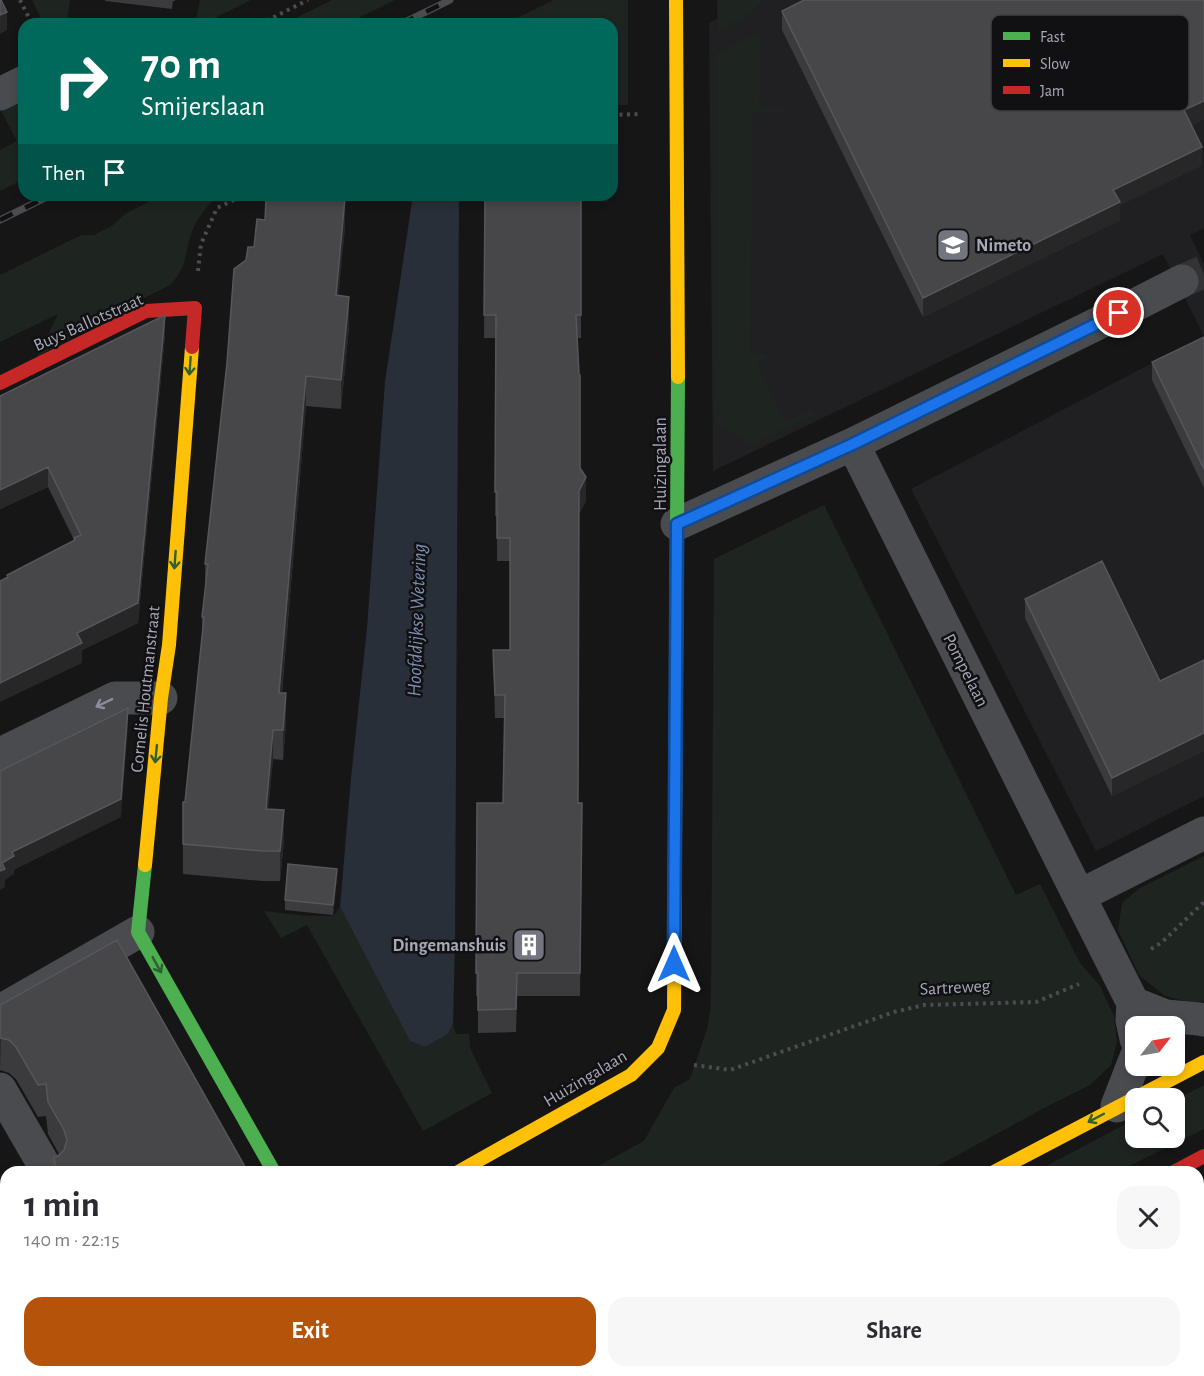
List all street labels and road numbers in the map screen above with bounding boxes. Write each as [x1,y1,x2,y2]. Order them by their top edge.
street label: Buys Ballotstraat [31,291,146,355]
street label: Huizingalaan [652,417,670,511]
street label: Cornelis Houtmanstraat [128,605,164,773]
street label: Pompelaan [939,631,991,710]
street label: Sartreweg [919,977,991,999]
street label: Huizingalaan [541,1047,630,1111]

